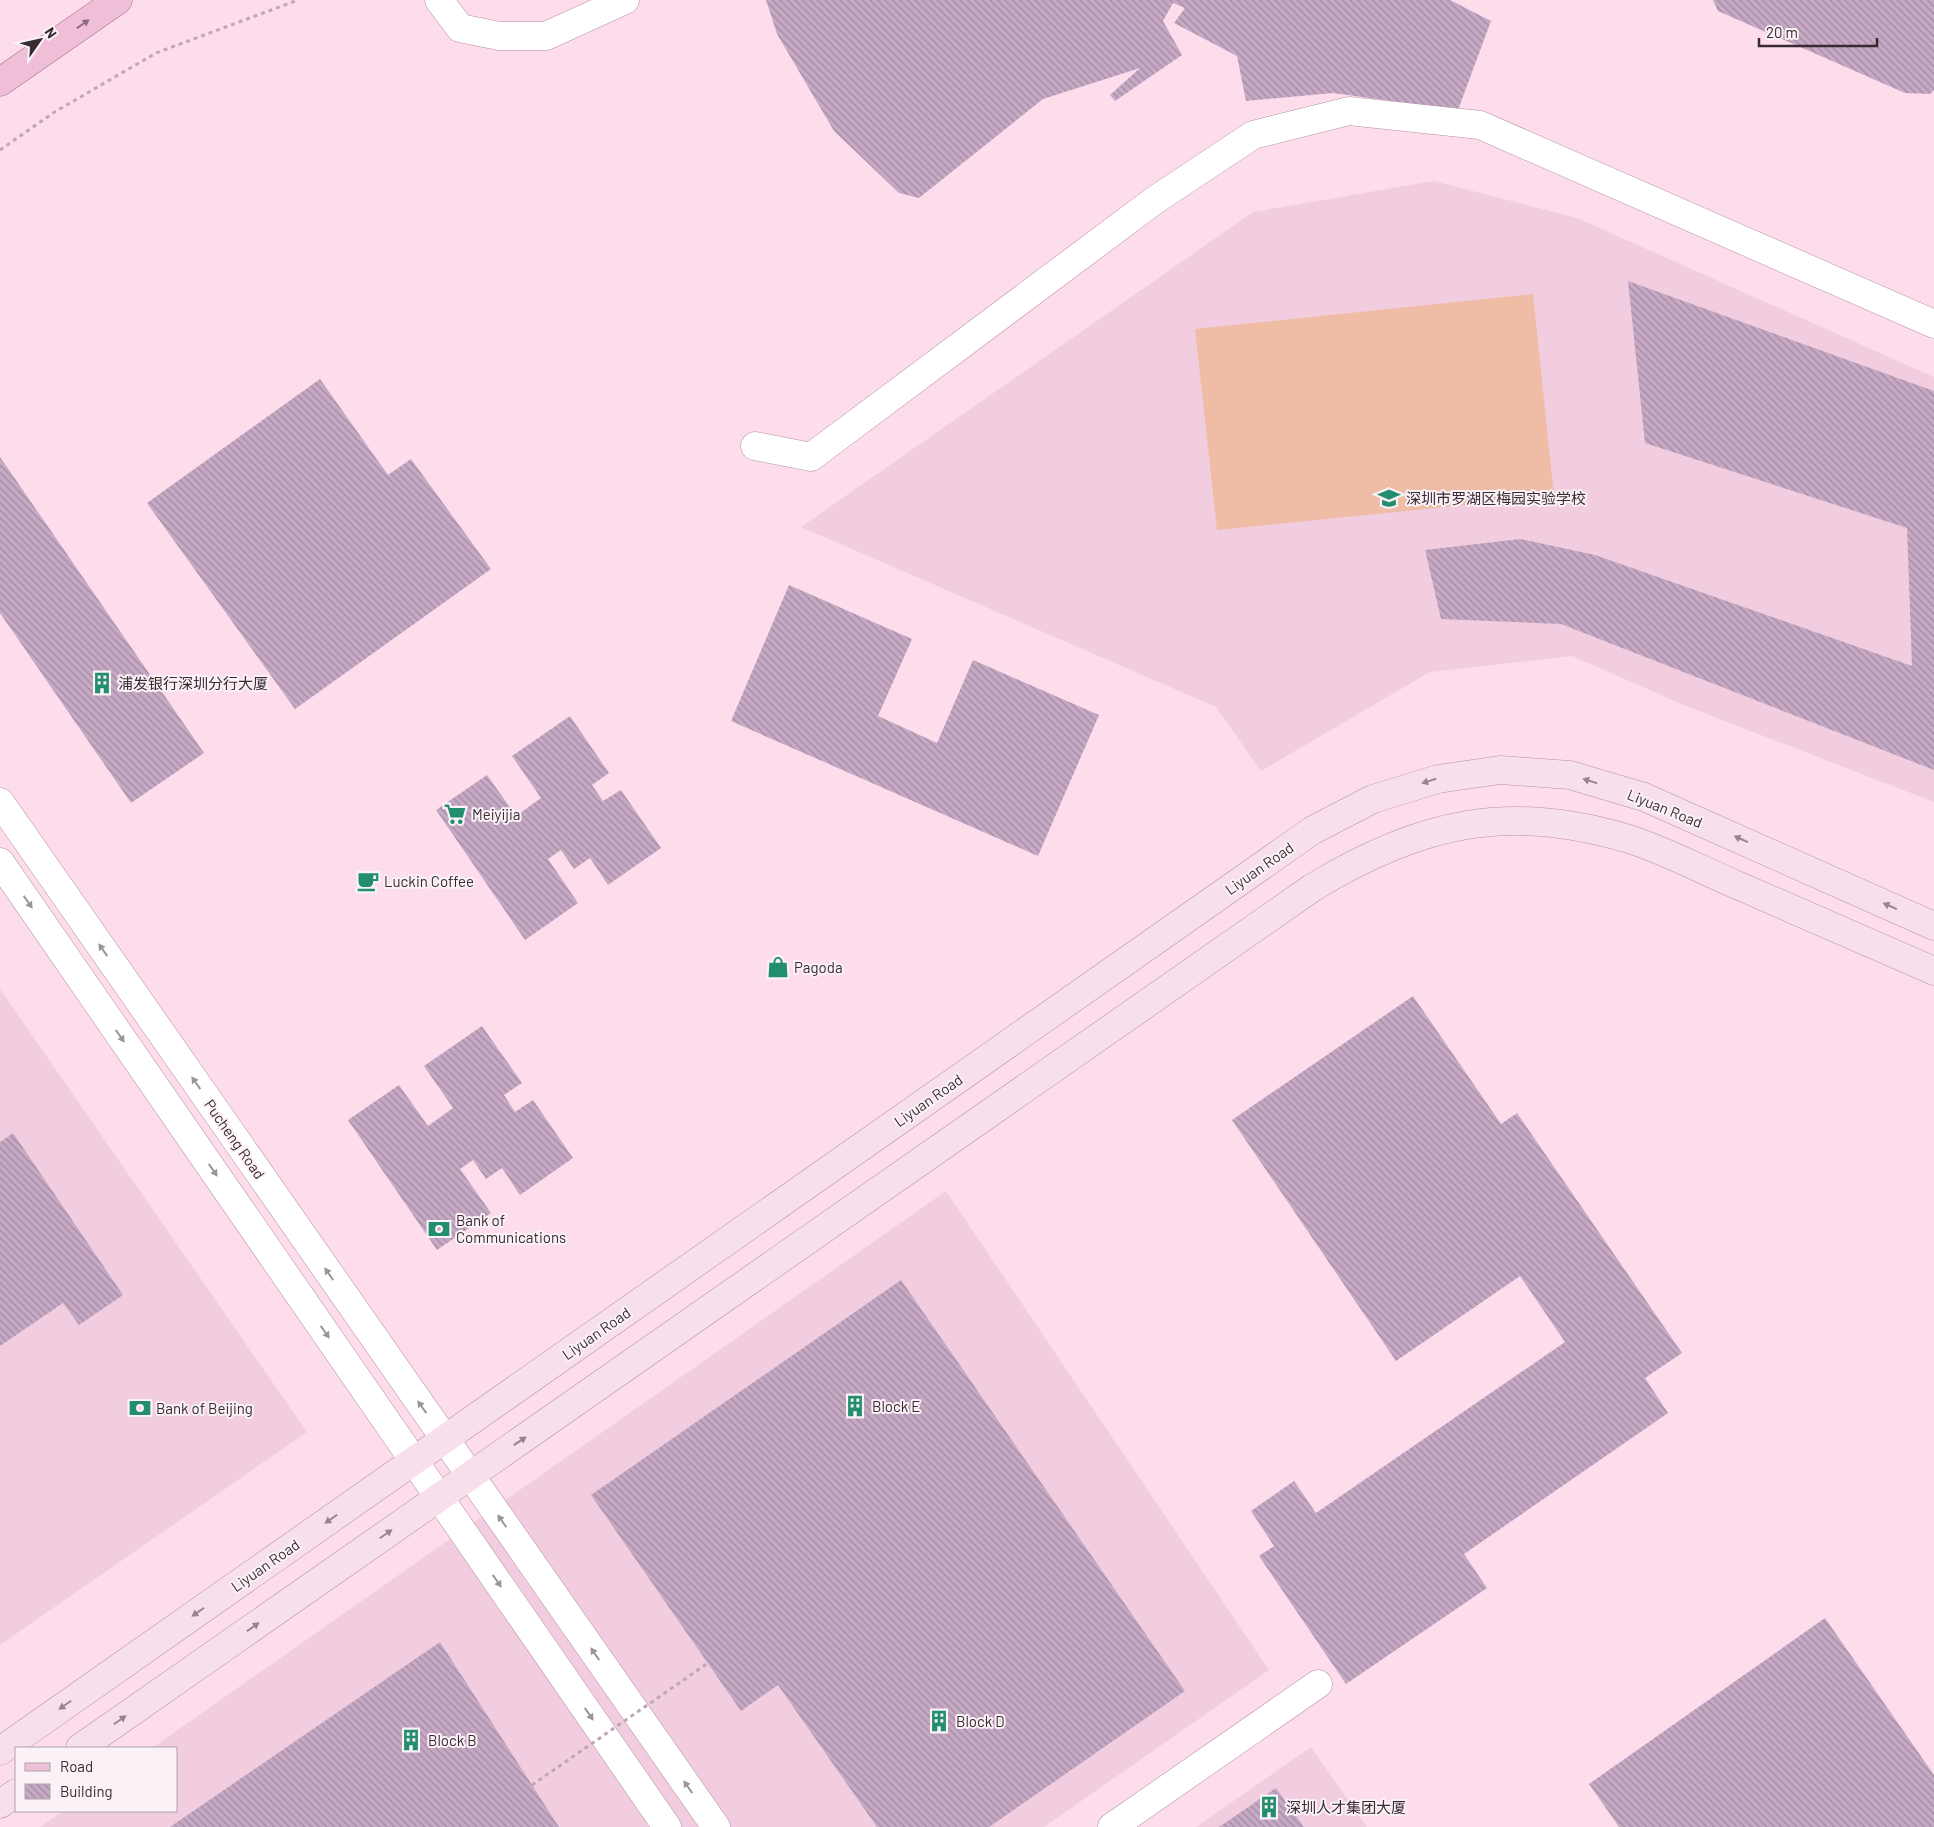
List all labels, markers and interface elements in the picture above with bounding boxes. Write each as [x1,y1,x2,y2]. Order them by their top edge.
north arrow [15,15,65,65]
scale bar [1759,15,1876,47]
one-way arrow [77,19,90,29]
text: 20 m [1766,23,1798,41]
text: N [42,24,61,41]
school or university icon: 深圳市罗湖区梅园实验学校 [1376,485,1402,511]
place label: 深圳市罗湖区梅园实验学校 [1406,489,1586,507]
building icon: 浦发银行深圳分行大厦 [89,670,115,696]
place label: 浦发银行深圳分行大厦 [118,674,268,692]
one-way arrow [1582,776,1597,784]
one-way arrow [1422,778,1437,786]
street label: Liyuan Road [1625,785,1705,831]
supermarket icon: Meiyijia [442,801,468,827]
place label: Meiyijia [472,805,520,823]
one-way arrow [1734,835,1748,843]
street label: Liyuan Road [1221,838,1297,898]
cafe icon: Luckin Coffee [355,868,381,894]
place label: Luckin Coffee [384,872,474,890]
one-way arrow [23,896,33,909]
one-way arrow [1883,901,1897,909]
one-way arrow [98,943,108,957]
shop icon: Pagoda [765,954,791,980]
place label: Pagoda [794,958,843,976]
one-way arrow [115,1029,125,1043]
street label: Liyuan Road [890,1070,966,1130]
one-way arrow [191,1076,201,1090]
street label: Pucheng Road [201,1096,269,1182]
one-way arrow [208,1163,218,1176]
place label: Bank of Communications [456,1211,566,1246]
bank icon: Bank of Communications [426,1216,452,1242]
one-way arrow [324,1267,334,1281]
street label: Liyuan Road [558,1303,634,1363]
one-way arrow [320,1325,330,1339]
building icon: Block E [842,1393,868,1419]
bank icon: Bank of Beijing [127,1395,153,1421]
place label: Block E [872,1397,920,1415]
place label: Bank of Beijing [156,1399,253,1417]
one-way arrow [417,1400,427,1414]
one-way arrow [513,1437,527,1446]
one-way arrow [324,1514,338,1524]
one-way arrow [497,1514,507,1528]
one-way arrow [380,1529,393,1539]
street label: Liyuan Road [227,1535,303,1595]
one-way arrow [492,1574,502,1587]
one-way arrow [191,1607,205,1617]
one-way arrow [246,1622,260,1632]
one-way arrow [590,1647,600,1661]
one-way arrow [58,1700,72,1710]
one-way arrow [584,1707,594,1721]
building icon: Block D [926,1708,952,1734]
place label: Block D [956,1712,1005,1730]
one-way arrow [113,1715,127,1725]
building icon: Block B [398,1727,424,1753]
place label: Block B [428,1731,477,1749]
legend [15,1747,178,1812]
text: Road [60,1757,93,1775]
one-way arrow [683,1780,693,1794]
text: Building [60,1782,113,1800]
building icon: 深圳人才集团大厦 [1256,1794,1282,1820]
place label: 深圳人才集团大厦 [1286,1798,1406,1816]

